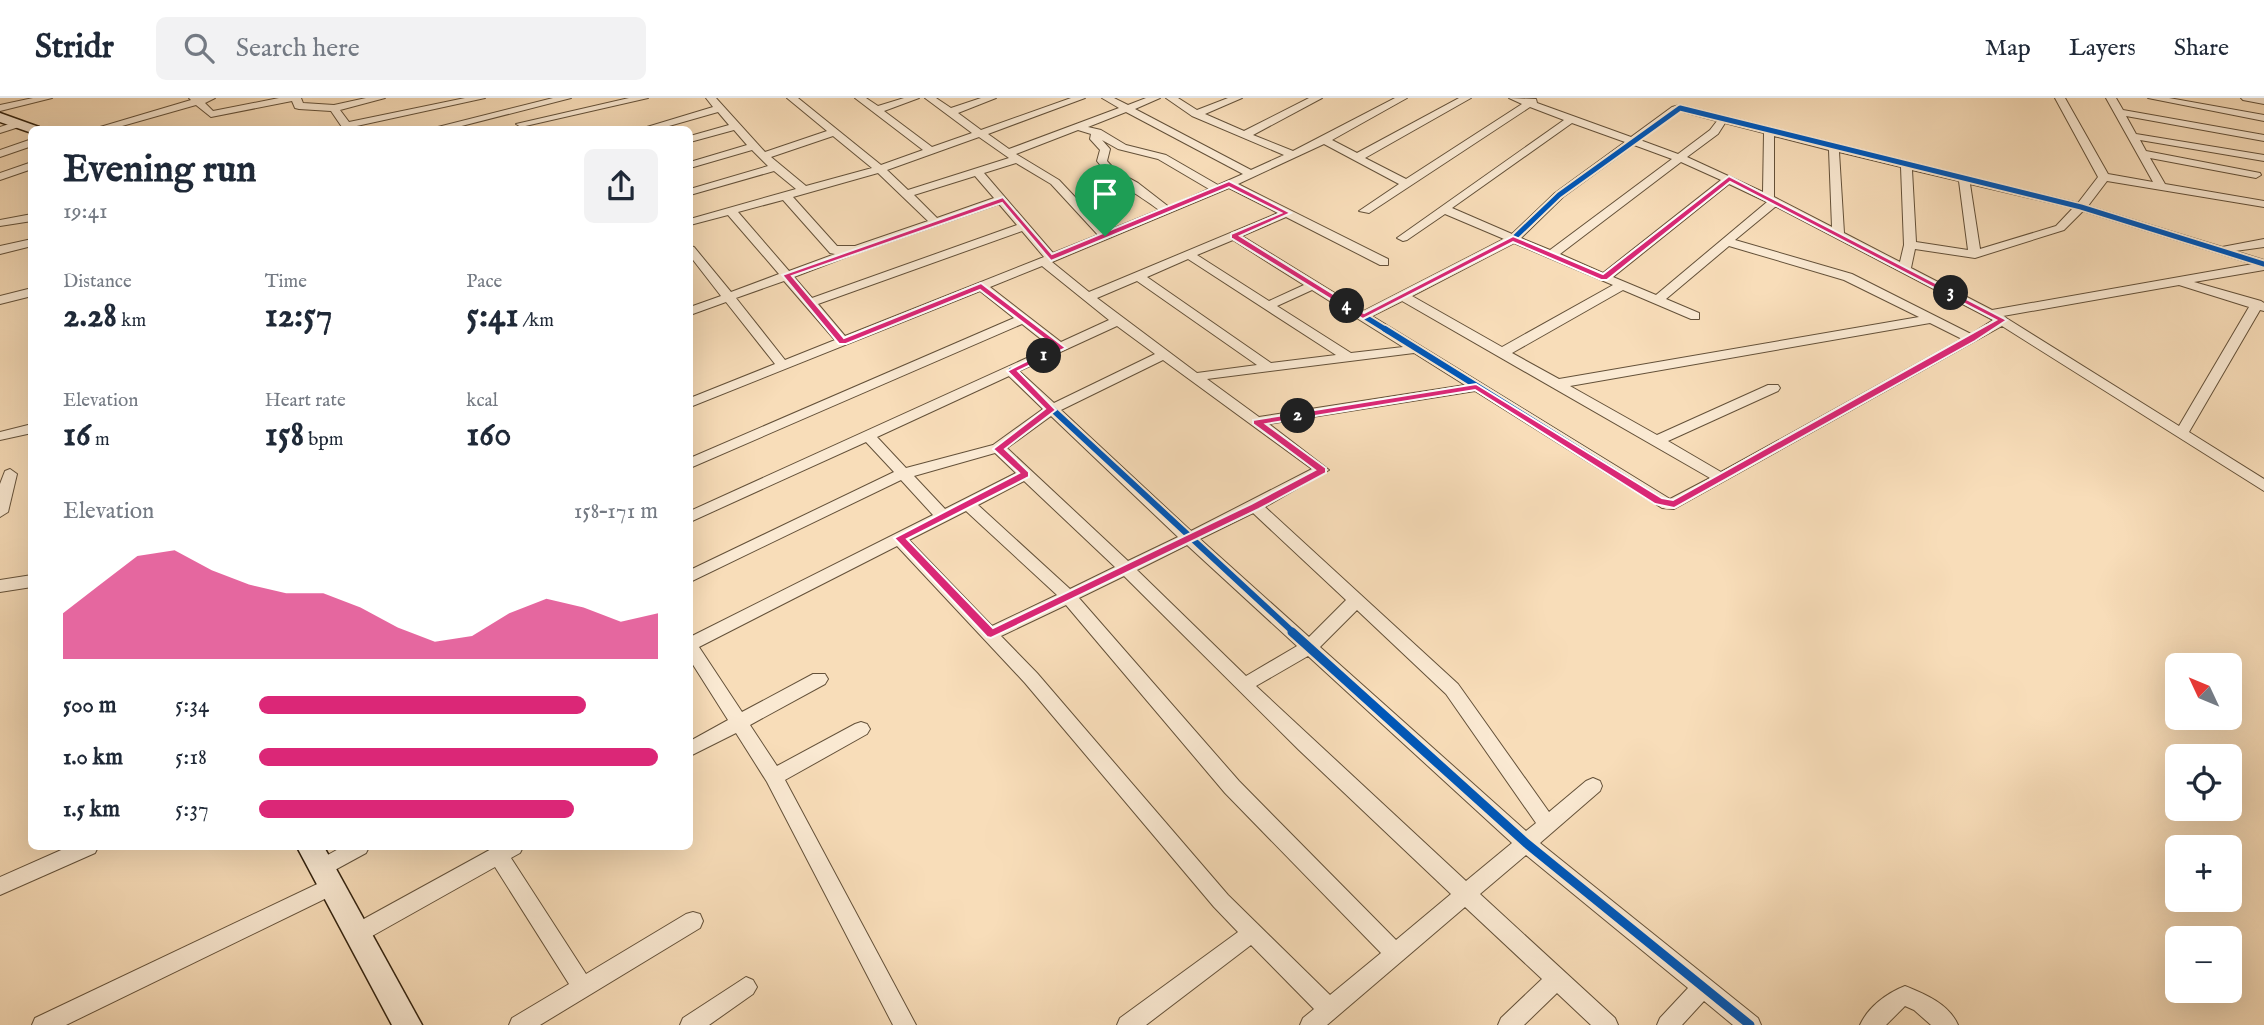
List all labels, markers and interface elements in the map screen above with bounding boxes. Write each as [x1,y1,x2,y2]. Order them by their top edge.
search box [156,17,646,80]
text: Stridr [35,27,114,69]
icon: search [180,29,218,67]
text: Search here [236,32,360,65]
text: Map [1985,33,2031,64]
text: Layers [2069,33,2136,64]
text: Share [2174,33,2229,64]
text: Evening run [63,147,257,195]
button: share [584,149,658,223]
pin [1075,164,1135,236]
icon: arrive [1086,175,1124,213]
text: 19:41 [63,197,108,226]
text: Distance [63,270,132,294]
text: Time [265,270,307,294]
text: Pace [466,270,502,294]
pin: 3 [1934,276,1968,310]
text: 3 [1947,280,1954,304]
pin: 4 [1330,288,1364,324]
text: 4 [1342,293,1351,317]
text: 2.28 [63,294,117,339]
text: 12:57 [265,294,332,339]
text: 5:41 [466,294,518,339]
text: km [117,309,146,333]
text: /km [518,309,554,333]
pin: 1 [1026,338,1062,374]
text: 1 [1040,343,1047,367]
text: Elevation [63,389,138,413]
text: Heart rate [265,389,346,413]
text: kcal [466,389,498,413]
pin: 2 [1280,398,1316,434]
text: 2 [1293,403,1302,427]
text: 16 [63,413,91,458]
text: 158 [265,413,304,458]
text: 160 [466,413,511,458]
text: m [91,428,110,452]
text: bpm [304,428,343,452]
text: Elevation [63,497,154,526]
text: 158–171 m [574,497,658,526]
north arrow [2165,653,2242,730]
map controls [2165,653,2242,1003]
text: 500 m [63,691,117,720]
text: 5:34 [175,691,209,720]
text: 1.0 km [63,743,123,772]
text: 5:18 [175,743,207,772]
button: locate [2165,744,2242,821]
text: 1.5 km [63,795,120,824]
text: 5:37 [175,795,209,824]
button: + [2165,835,2242,912]
button: − [2165,926,2242,1003]

